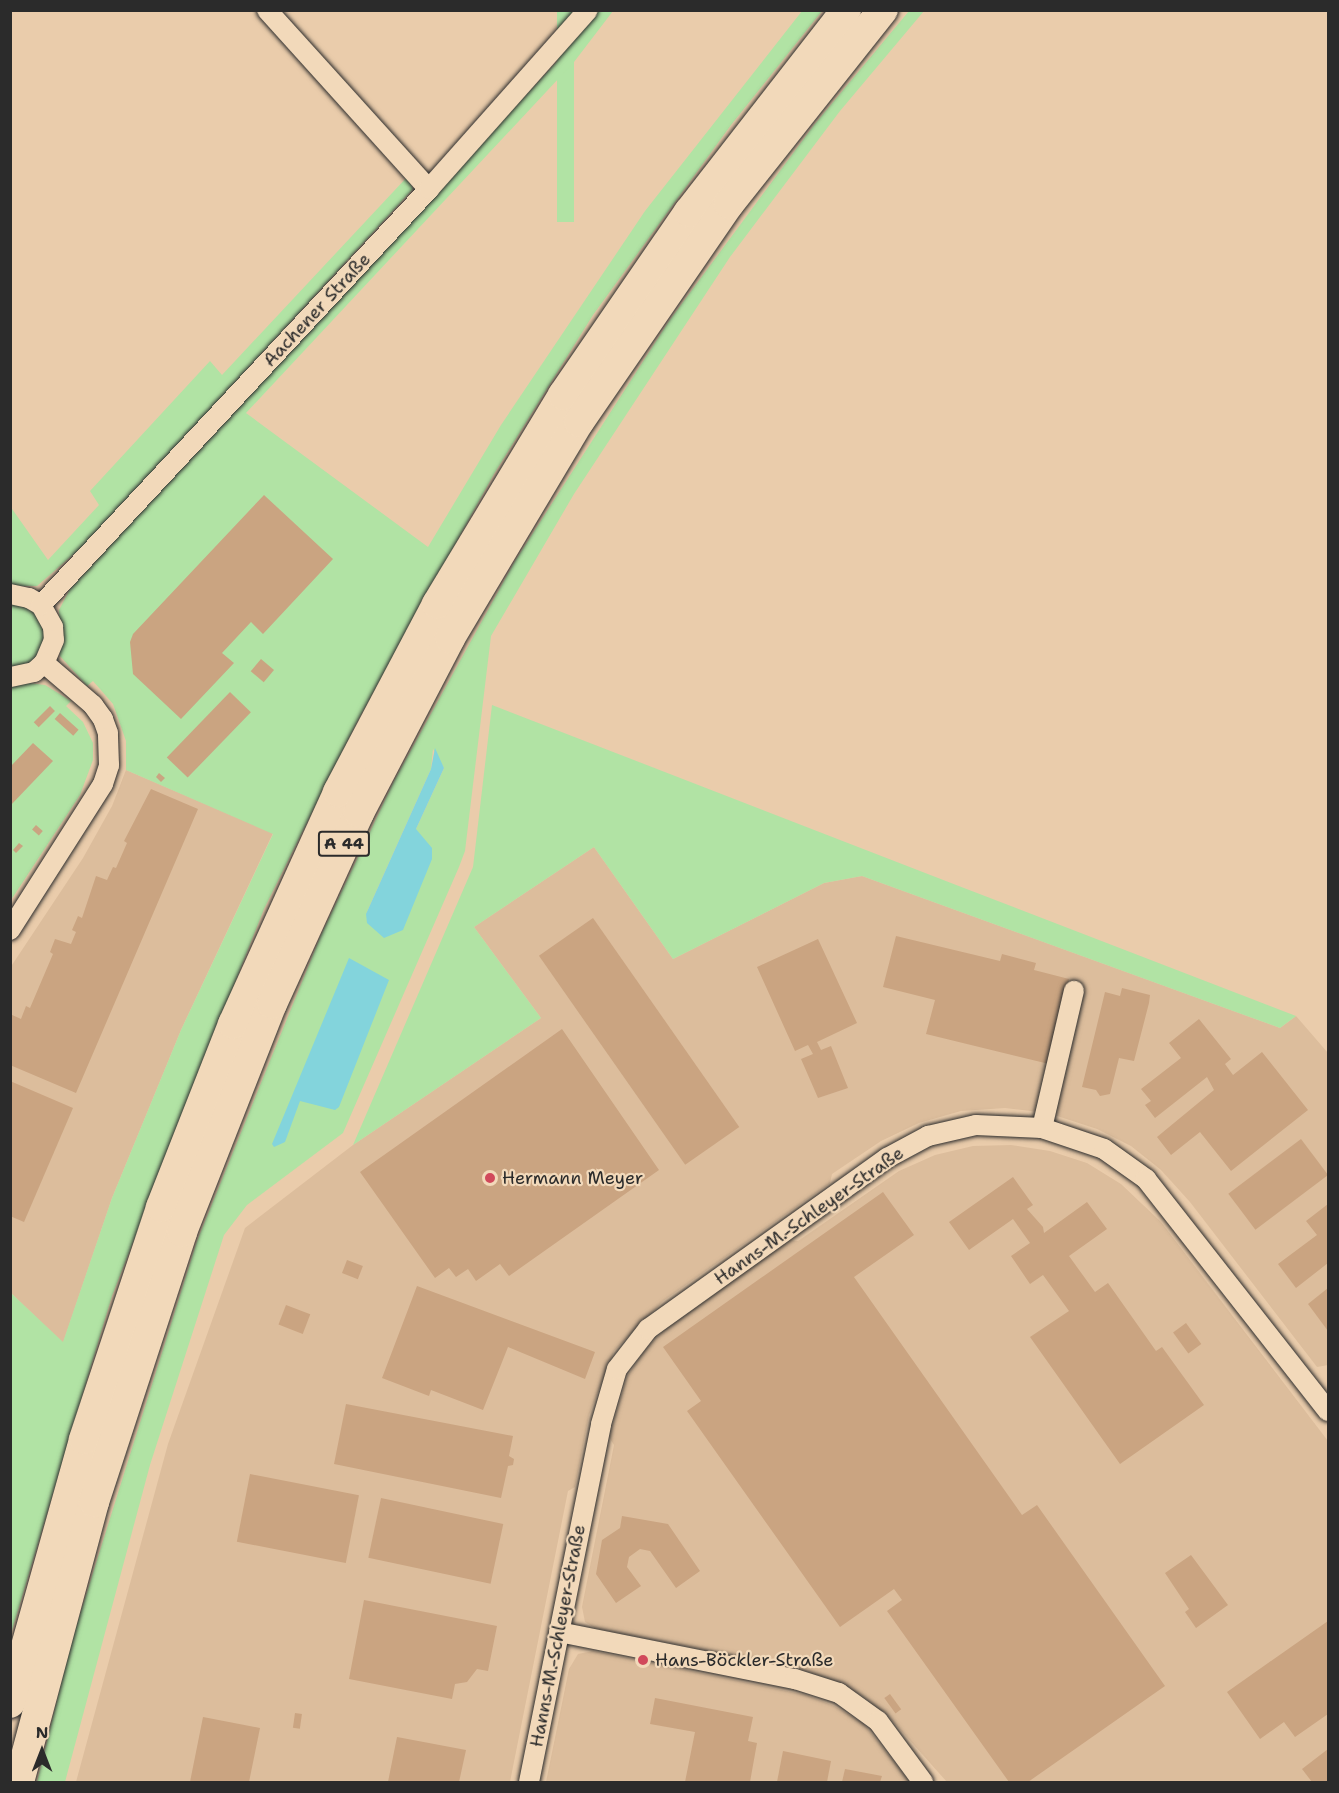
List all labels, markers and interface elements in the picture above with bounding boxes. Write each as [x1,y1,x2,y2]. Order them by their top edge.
street label: Aachener Straße [259,249,375,371]
road number: A 44 [317,831,371,857]
street label: Hanns-M.-Schleyer-Straße [710,1142,908,1290]
place label: Hermann Meyer [502,1167,643,1189]
marker: Hermann Meyer [483,1171,497,1185]
street label: Hanns-M.-Schleyer-Straße [526,1523,590,1749]
place label: Hans-Böckler-Straße [655,1649,834,1671]
marker: Hans-Böckler-Straße [636,1653,650,1667]
north arrow [12,1721,72,1781]
text: N [36,1722,48,1743]

